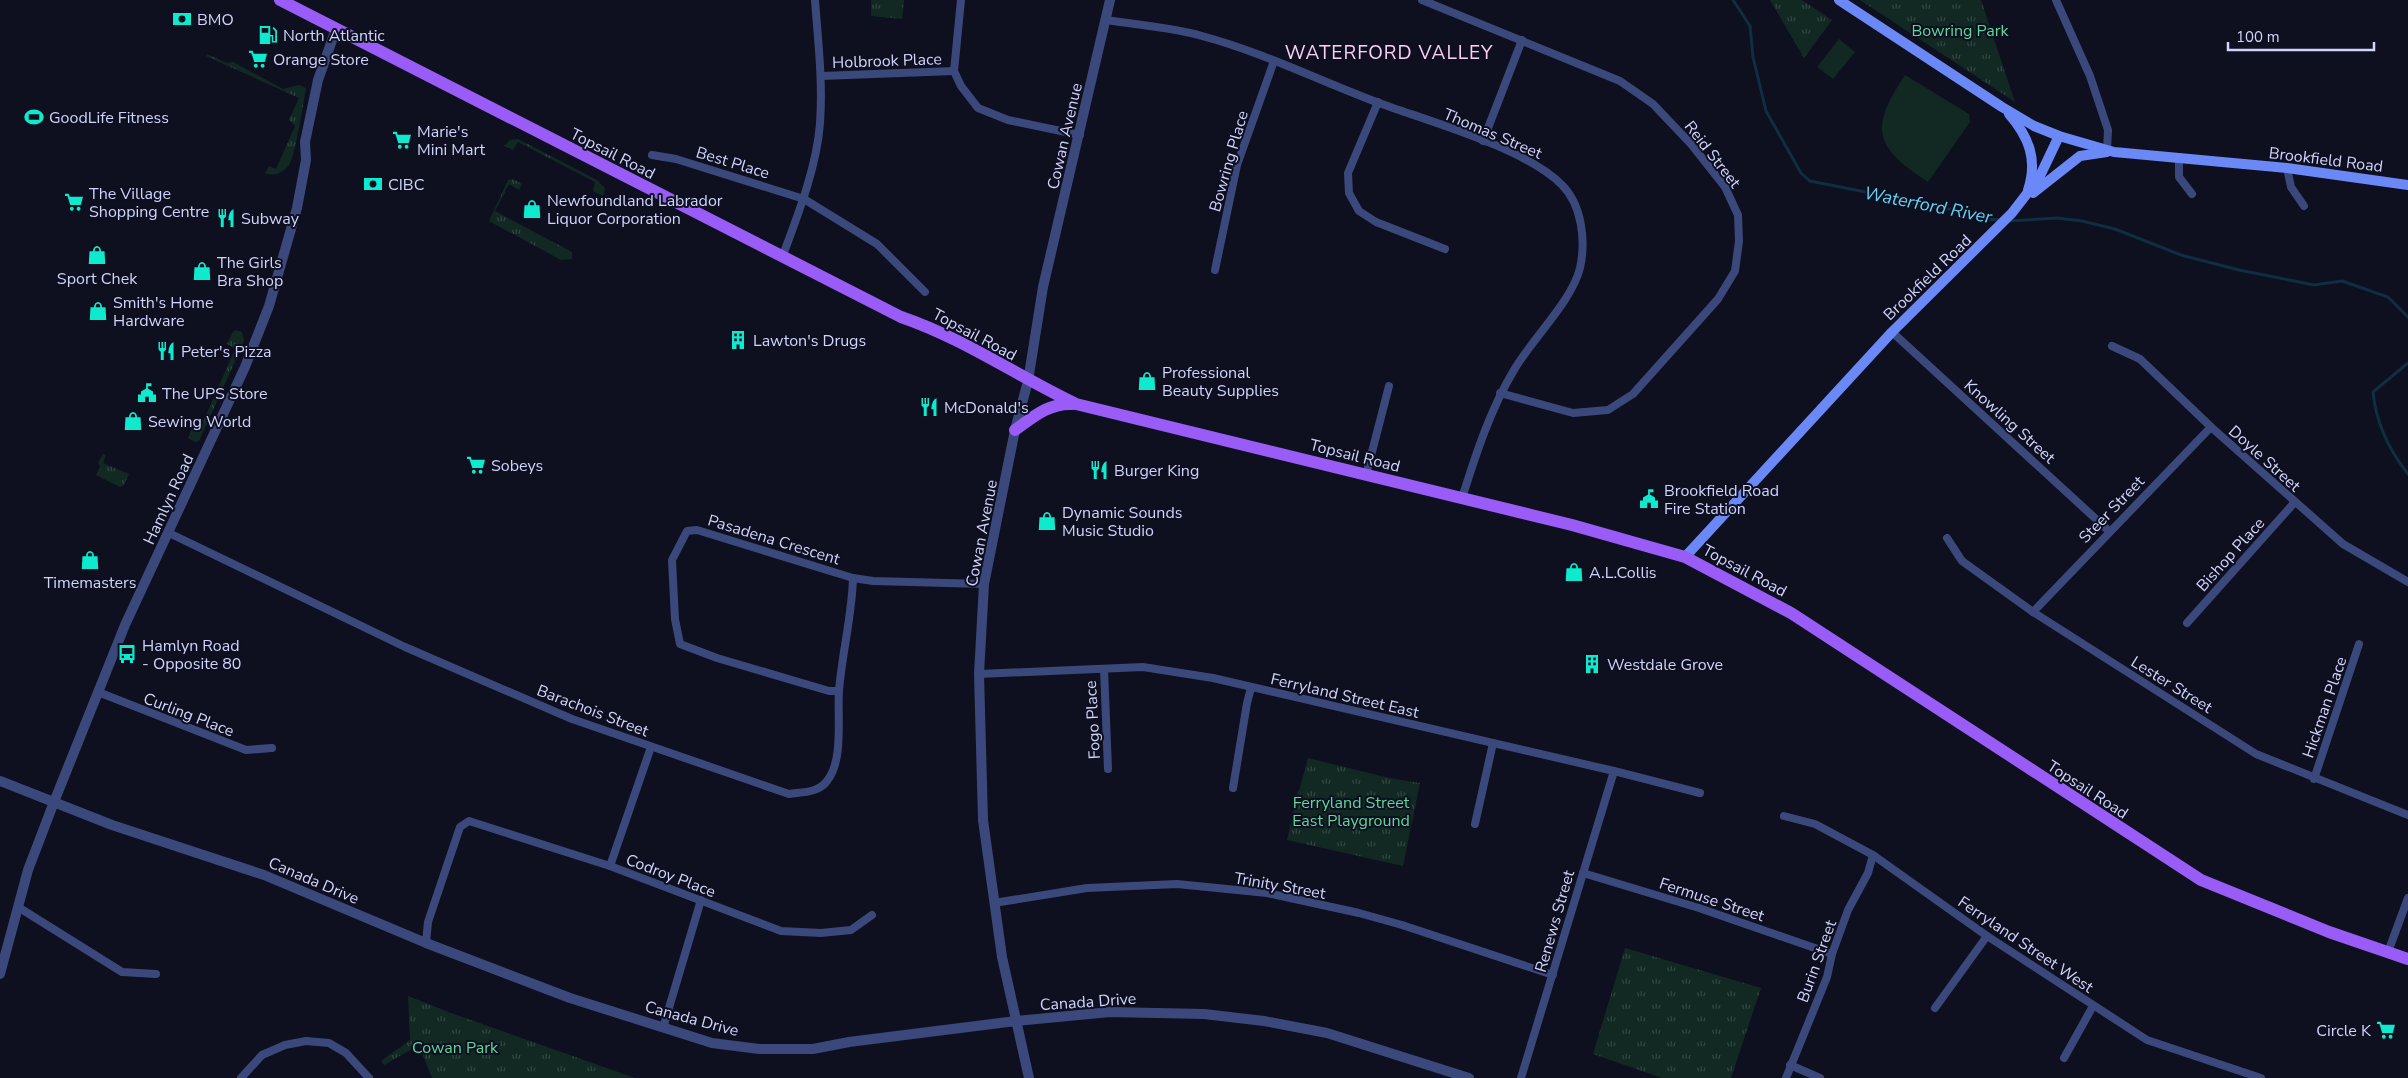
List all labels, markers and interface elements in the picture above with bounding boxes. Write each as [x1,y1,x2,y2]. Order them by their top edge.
bank icon: BMO [171,8,193,30]
place label: BMO [197,9,234,31]
park label: Bowring Park [1911,20,2010,42]
scale bar [2228,20,2374,52]
fuel station icon: North Atlantic [257,24,279,46]
place label: North Atlantic [283,25,385,47]
text: 100 m [2236,27,2280,47]
district label: WATERFORD VALLEY [1285,40,1493,66]
supermarket icon: Orange Store [247,48,269,70]
street label: Holbrook Place [832,48,942,74]
place label: Orange Store [273,49,369,71]
street label: Cowan Avenue [1042,81,1088,192]
street label: Thomas Street [1440,103,1546,165]
sports icon: GoodLife Fitness [23,106,45,128]
place label: GoodLife Fitness [49,107,169,129]
street label: Bowring Place [1204,108,1254,214]
street label: Reid Street [1679,116,1746,193]
place label: Marie's Mini Mart [417,121,486,161]
street label: Topsail Road [566,123,659,185]
supermarket icon: Marie's Mini Mart [391,129,413,151]
street label: Best Place [693,141,772,185]
street label: Brookfield Road [2267,142,2384,178]
bank icon: CIBC [362,173,384,195]
place label: CIBC [388,174,425,196]
water label: Waterford River [1862,181,1994,229]
place label: The Village Shopping Centre [89,183,209,223]
place label: Newfoundland Labrador Liquor Corporation [547,190,723,230]
supermarket icon: The Village Shopping Centre [63,191,85,213]
shop icon: Newfoundland Labrador Liquor Corporation [521,198,543,220]
restaurant icon: Subway [215,207,237,229]
place label: Subway [241,208,300,230]
street label: Brookfield Road [1879,230,1977,326]
shop icon: Sport Chek [86,244,108,266]
place label: The Girls Bra Shop [217,252,283,292]
shop icon: The Girls Bra Shop [191,260,213,282]
place label: Sport Chek [57,268,138,290]
place label: Smith's Home Hardware [113,292,214,332]
shop icon: Smith's Home Hardware [87,300,109,322]
street label: Topsail Road [928,303,1021,366]
building icon: Lawton's Drugs [727,329,749,351]
place label: Lawton's Drugs [753,330,866,352]
restaurant icon: Peter's Pizza [155,340,177,362]
place label: Peter's Pizza [181,341,271,363]
place label: Professional Beauty Supplies [1162,362,1279,402]
shop icon: Professional Beauty Supplies [1136,370,1158,392]
street label: Knowling Street [1959,375,2060,469]
public building icon: The UPS Store [136,382,158,404]
place label: The UPS Store [162,383,267,405]
restaurant icon: McDonald's [918,396,940,418]
place label: McDonald's [944,397,1029,419]
shop icon: Sewing World [122,410,144,432]
place label: Sewing World [148,411,251,433]
street label: Doyle Street [2224,421,2305,497]
street label: Topsail Road [1307,434,1402,478]
street label: Hamlyn Road [138,451,199,548]
supermarket icon: Sobeys [465,454,487,476]
place label: Sobeys [491,455,543,477]
restaurant icon: Burger King [1088,459,1110,481]
place label: Burger King [1114,460,1199,482]
street label: Steer Street [2074,471,2150,548]
street label: Cowan Avenue [961,478,1003,589]
place label: Brookfield Road Fire Station [1664,480,1779,520]
public building icon: Brookfield Road Fire Station [1638,488,1660,510]
place label: Dynamic Sounds Music Studio [1062,502,1182,542]
street label: Pasadena Crescent [705,509,843,571]
shop icon: Dynamic Sounds Music Studio [1036,510,1058,532]
street label: Bishop Place [2192,513,2270,596]
street label: Topsail Road [1698,539,1791,602]
shop icon: Timemasters [79,549,101,571]
shop icon: A.L.Collis [1563,561,1585,583]
place label: A.L.Collis [1589,562,1657,584]
place label: Timemasters [44,572,136,594]
place label: Hamlyn Road - Opposite 80 [142,635,241,675]
bus stop icon: Hamlyn Road - Opposite 80 [116,643,138,665]
street label: Lester Street [2127,651,2217,719]
building icon: Westdale Grove [1581,653,1603,675]
place label: Westdale Grove [1607,654,1723,676]
street label: Hickman Place [2297,654,2353,761]
street label: Ferryland Street East [1268,668,1421,724]
street label: Barachois Street [534,680,652,742]
street label: Fogo Place [1080,680,1106,760]
street label: Curling Place [140,688,237,742]
street label: Topsail Road [2043,755,2132,824]
park label: Ferryland Street East Playground [1292,792,1410,832]
street label: Codroy Place [623,849,719,903]
street label: Canada Drive [265,852,362,910]
street label: Trinity Street [1232,867,1328,905]
street label: Renews Street [1530,867,1580,975]
street label: Fermuse Street [1656,873,1767,927]
street label: Ferryland Street West [1953,891,2098,999]
street label: Burin Street [1792,917,1842,1006]
street label: Canada Drive [1039,988,1137,1016]
street label: Canada Drive [642,996,741,1042]
supermarket icon: Circle K [2375,1019,2397,1041]
place label: Circle K [2316,1020,2372,1042]
park label: Cowan Park [412,1037,499,1059]

